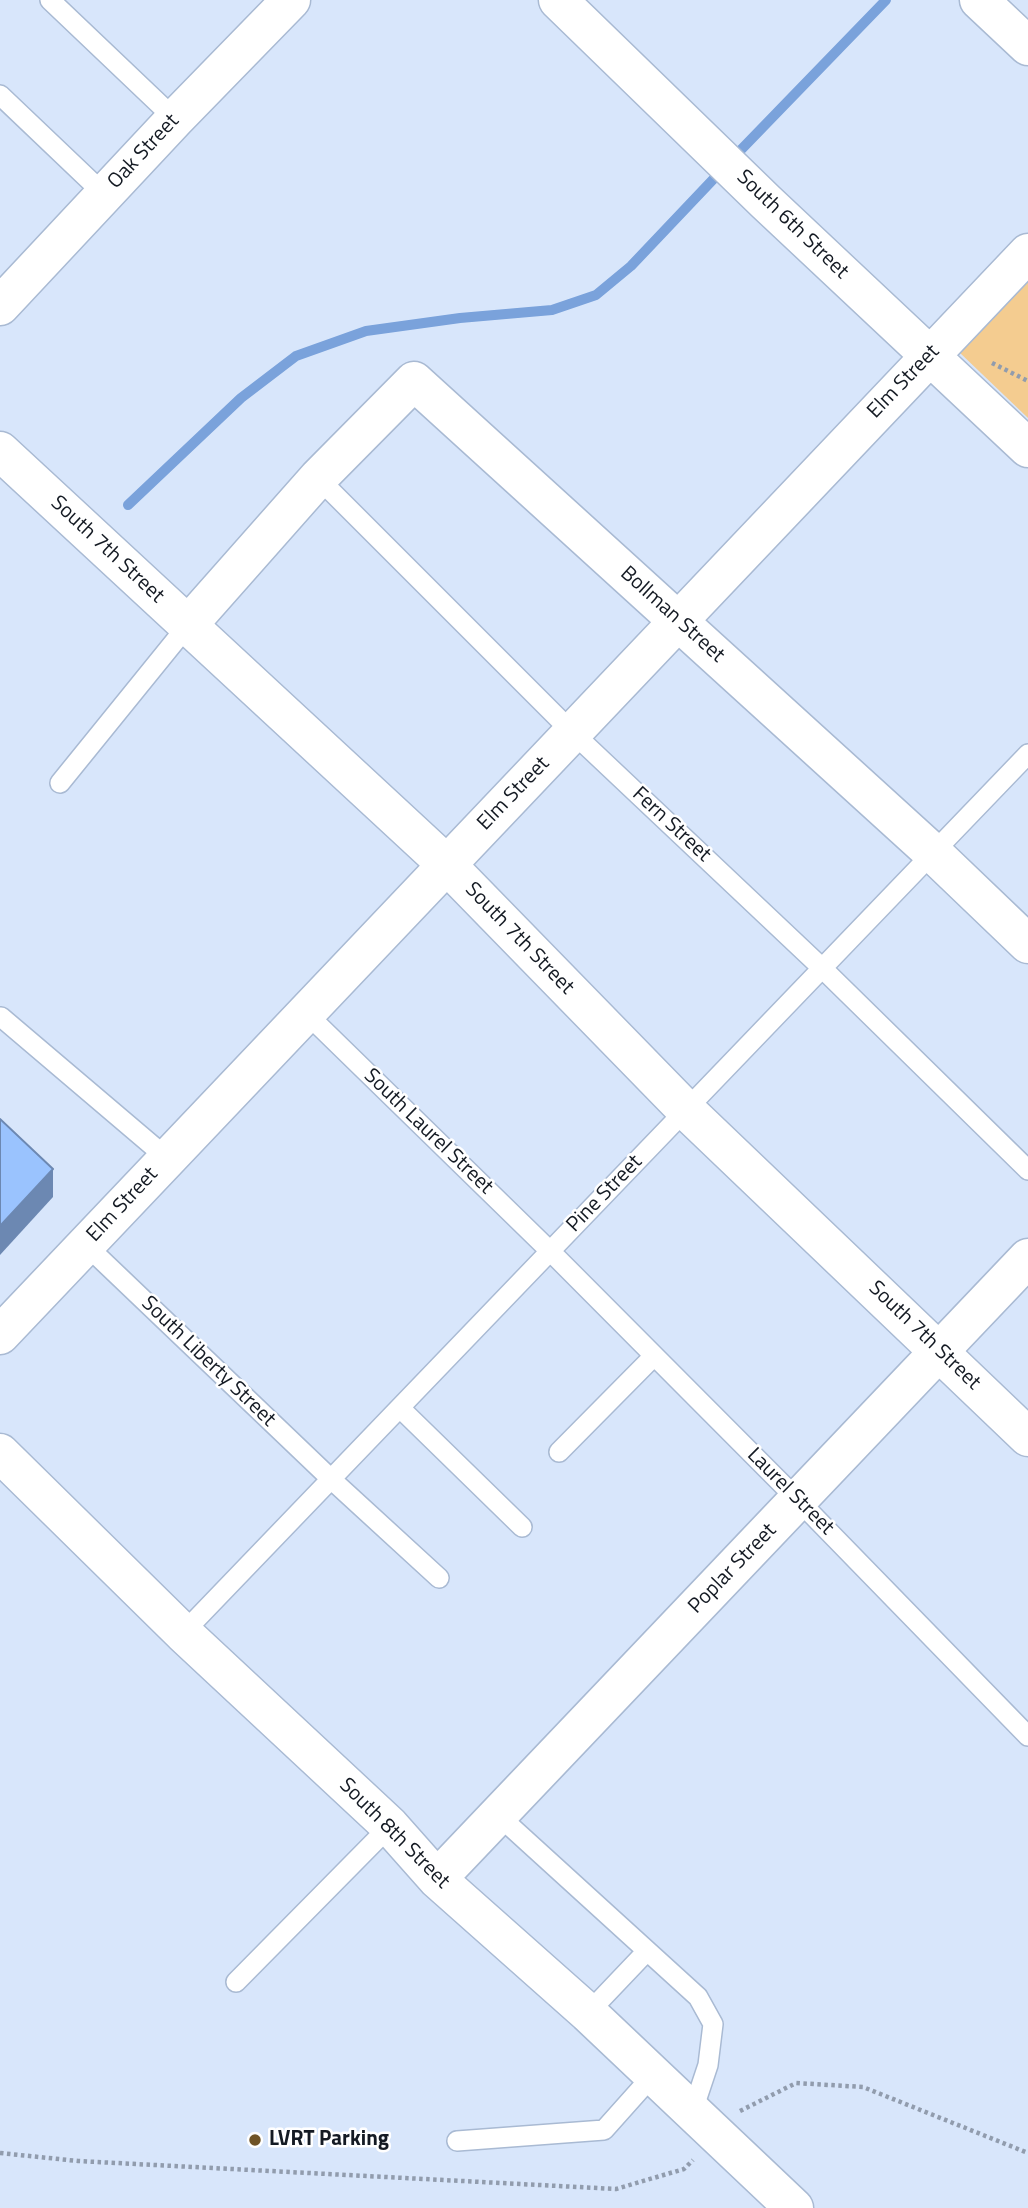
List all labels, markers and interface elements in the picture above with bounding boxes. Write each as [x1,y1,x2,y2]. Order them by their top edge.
street label: Oak Street [103,109,185,195]
street label: South 6th Street [731,165,853,285]
street label: Elm Street [863,340,945,424]
street label: South 7th Street [45,491,169,609]
street label: Bollman Street [615,562,729,668]
street label: Elm Street [473,752,555,836]
street label: Fern Street [626,782,716,868]
street label: South 7th Street [459,878,579,1000]
street label: South Laurel Street [358,1064,498,1200]
street label: Pine Street [562,1150,648,1238]
street label: Elm Street [82,1162,164,1248]
street label: South 7th Street [863,1276,985,1396]
street label: South Liberty Street [136,1292,280,1432]
street label: Laurel Street [741,1443,839,1541]
street label: Poplar Street [684,1519,782,1619]
street label: South 8th Street [333,1773,455,1895]
place label: LVRT Parking [269,2127,389,2153]
marker: LVRT Parking [247,2132,263,2148]

